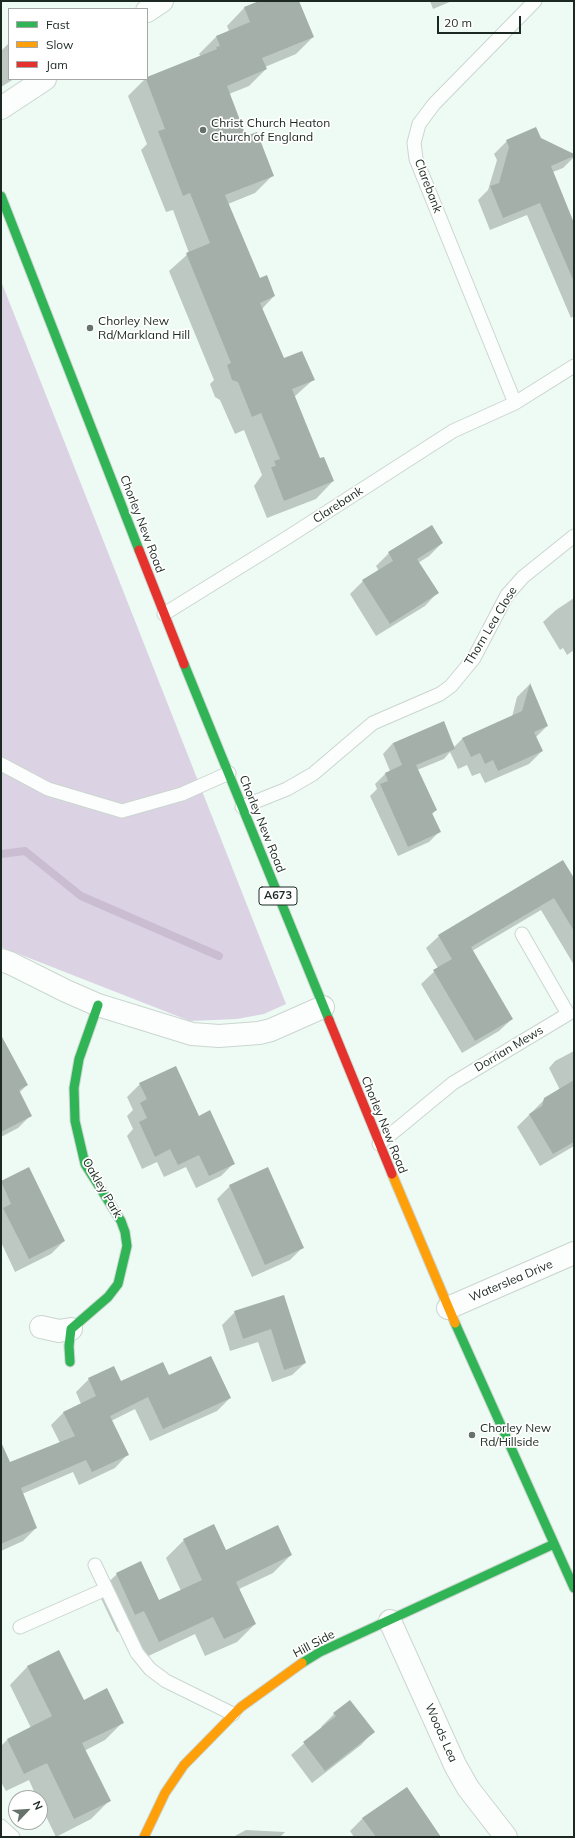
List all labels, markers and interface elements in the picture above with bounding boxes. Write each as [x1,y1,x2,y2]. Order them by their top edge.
legend [8,8,148,80]
scale bar [439,8,523,34]
text: 20 m [444,15,472,30]
text: Fast [46,17,70,32]
text: Slow [46,37,74,52]
text: Jam [46,57,68,72]
place label: Christ Church Heaton Church of England [211,116,330,144]
marker: Christ Church Heaton Church of England [198,125,208,135]
street label: Clarebank [411,157,445,215]
place label: Chorley New Rd/Markland Hill [98,314,190,342]
marker: Chorley New Rd/Markland Hill [85,323,95,333]
street label: Chorley New Road [117,473,167,575]
street label: Clarebank [310,484,366,526]
street label: Thorn Lea Close [462,584,520,668]
street label: Chorley New Road [236,773,288,875]
road number: A673 [259,887,297,905]
street label: Dorrian Mews [472,1023,546,1075]
street label: Chorley New Road [358,1074,410,1176]
street label: Oakley Park [79,1156,125,1220]
street label: Waterslea Drive [467,1257,555,1305]
place label: Chorley New Rd/Hillside [480,1421,551,1449]
marker: Chorley New Rd/Hillside [467,1430,477,1440]
street label: Hill Side [291,1627,337,1661]
street label: Woods Lea [422,1701,460,1765]
north arrow [8,1790,48,1830]
text: N [30,1799,46,1812]

